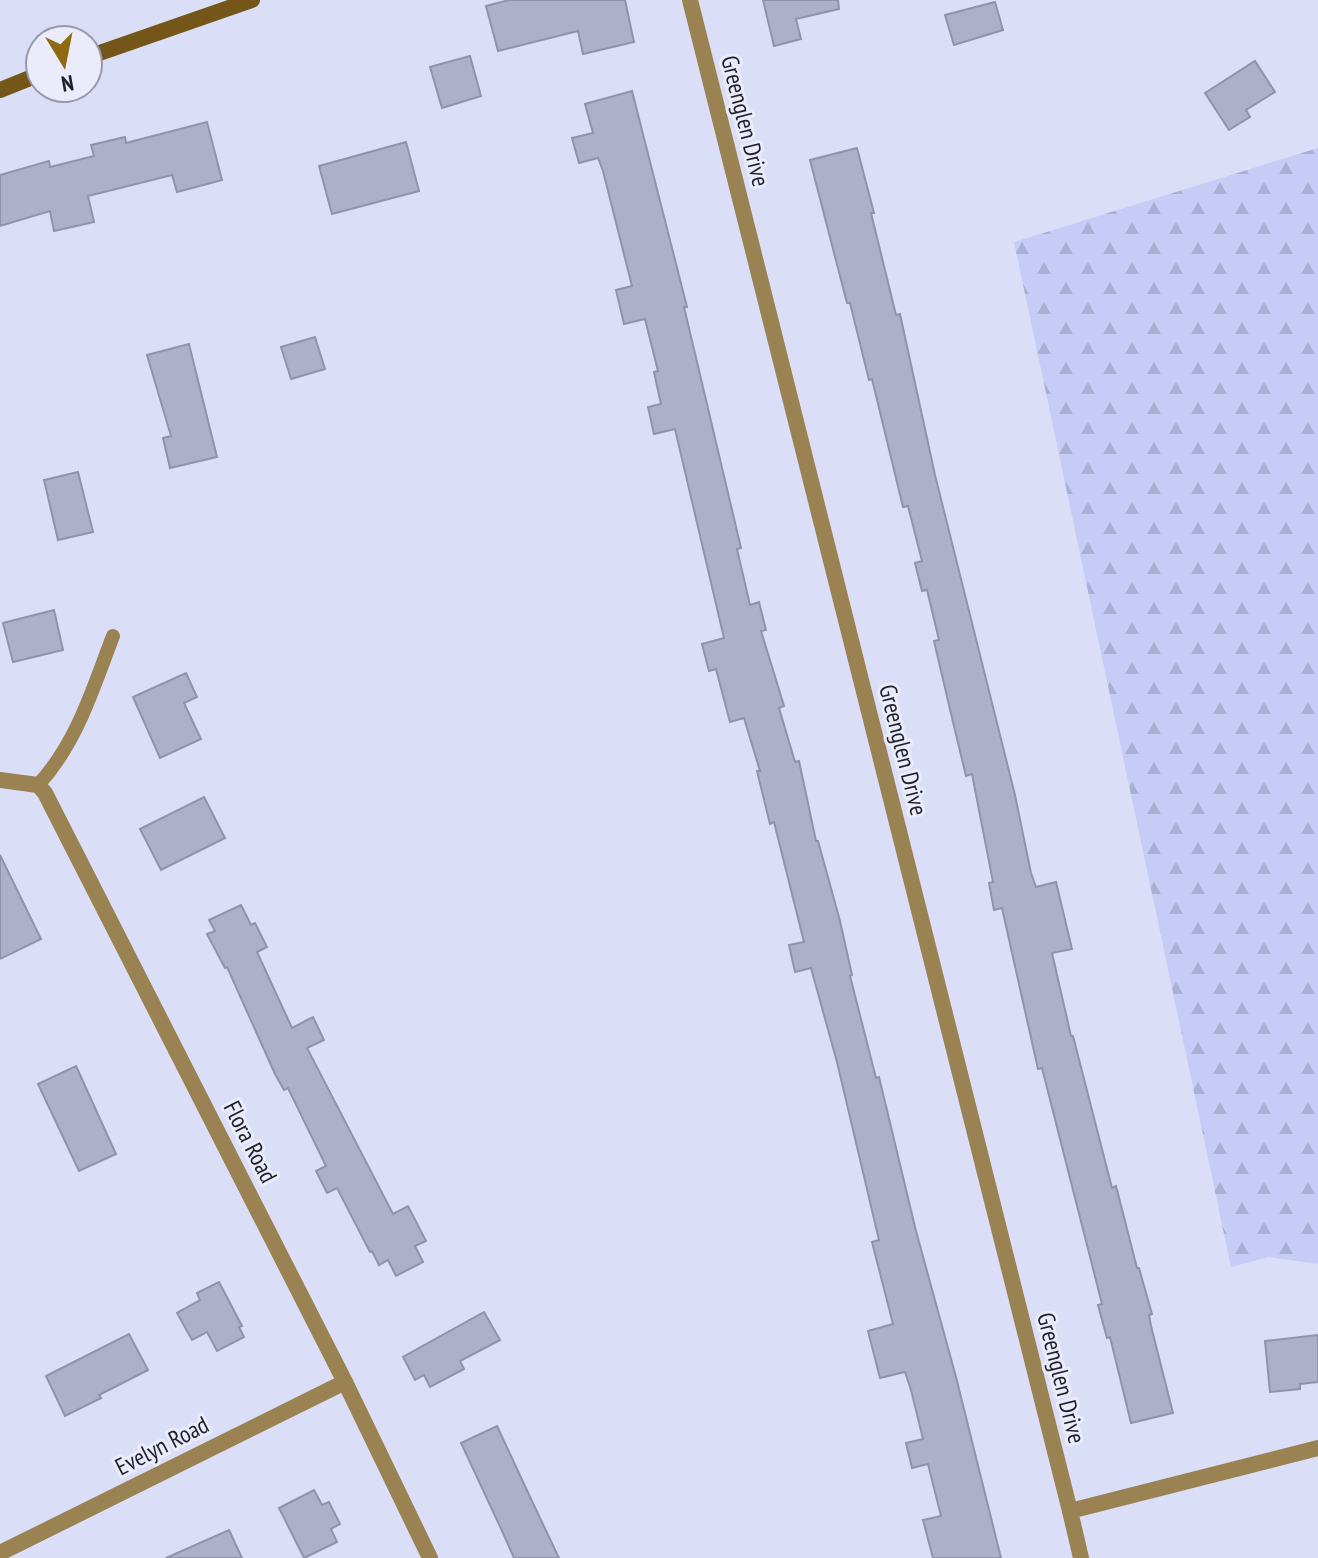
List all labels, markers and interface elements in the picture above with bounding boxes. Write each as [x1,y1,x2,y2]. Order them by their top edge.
north arrow [24,24,104,104]
street label: Greenglen Drive [714,52,777,189]
text: N [59,69,76,99]
street label: Greenglen Drive [872,681,935,818]
street label: Flora Road [217,1095,284,1188]
street label: Greenglen Drive [1030,1309,1093,1446]
street label: Evelyn Road [110,1409,214,1482]

